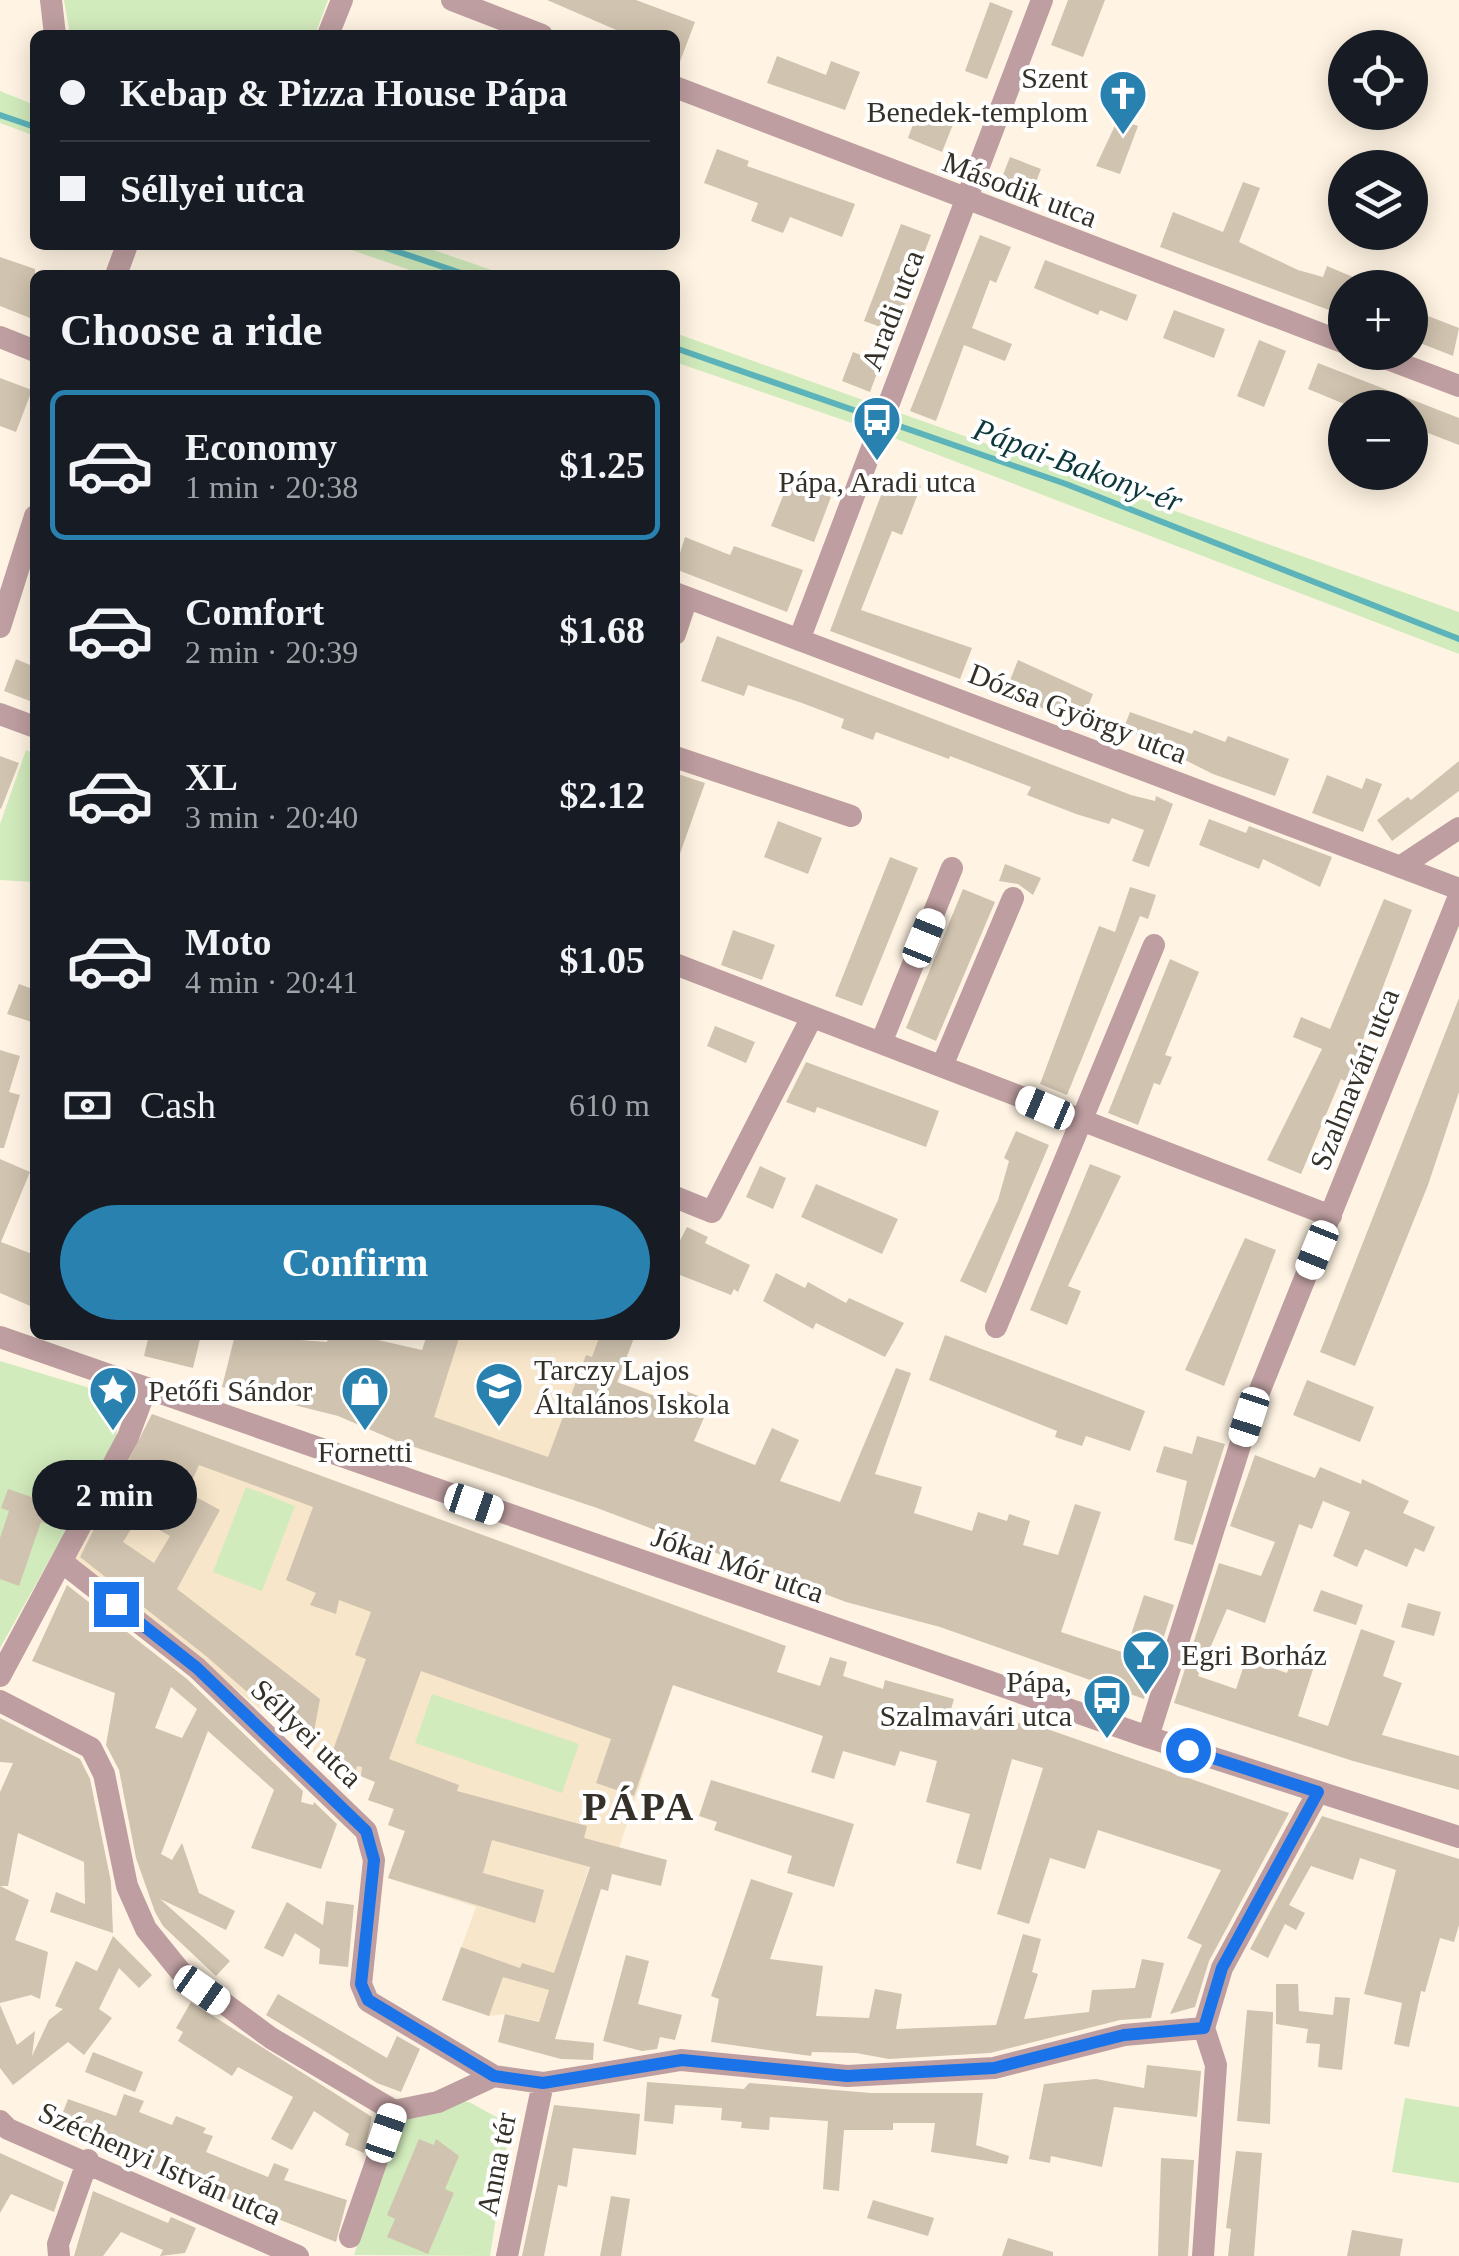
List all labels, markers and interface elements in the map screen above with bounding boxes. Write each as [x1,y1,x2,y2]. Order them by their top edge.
map controls [1328,30,1428,490]
button: locate [1328,30,1428,130]
place label: Szent Benedek-templom [866,61,1089,128]
church icon: Szent Benedek-templom [1097,68,1149,136]
text: Kebap & Pizza House Pápa [120,72,568,114]
street label: Második utca [938,144,1102,234]
button: layers [1328,150,1428,250]
text: Séllyei utca [120,168,305,210]
street label: Aradi utca [854,245,930,375]
button: + [1328,270,1428,370]
text: Choose a ride [60,305,323,355]
button: − [1328,390,1428,490]
bus stop icon: Pápa, Aradi utca [851,394,903,462]
water label: Pápai-Bakony-ér [967,410,1188,520]
icon: car [65,420,155,510]
text: Economy [185,426,337,468]
text: $1.25 [560,444,645,486]
place label: Pápa, Aradi utca [778,465,976,498]
text: 1 min · 20:38 [185,469,358,505]
icon: car [65,585,155,675]
text: Comfort [185,591,324,633]
text: $1.68 [560,609,645,651]
text: 2 min · 20:39 [185,634,358,670]
street label: Dózsa György utca [964,656,1192,770]
icon: car [65,750,155,840]
text: XL [185,756,238,798]
text: $2.12 [560,774,645,816]
text: 3 min · 20:40 [185,799,358,835]
car [899,905,949,971]
icon: car [65,915,155,1005]
text: Moto [185,921,272,963]
text: $1.05 [560,939,645,981]
text: 4 min · 20:41 [185,964,358,1000]
street label: Szalmavári utca [1303,984,1405,1174]
icon: cash [60,1078,115,1133]
car [1012,1082,1078,1134]
text: Cash [140,1084,216,1126]
text: 610 m [569,1087,650,1123]
button: Confirm [60,1205,650,1320]
car [1292,1217,1342,1283]
place label: Tarczy Lajos Általános Iskola [534,1353,730,1420]
school or university icon: Tarczy Lajos Általános Iskola [473,1360,525,1428]
place icon: Petőfi Sándor [87,1364,139,1432]
shop icon: Fornetti [339,1364,391,1432]
place label: Petőfi Sándor [148,1374,312,1407]
car [1225,1384,1273,1450]
place label: Fornetti [318,1435,413,1468]
callout: 2 min [34,1459,198,1529]
text: 2 min [76,1477,153,1513]
car [441,1480,507,1528]
street label: Jókai Mór utca [648,1519,828,1609]
route end [94,1582,139,1627]
bar icon: Egri Borház [1120,1628,1172,1696]
place label: Egri Borház [1181,1638,1327,1671]
place label: Pápa, Szalmavári utca [880,1665,1072,1732]
street label: Séllyei utca [245,1672,369,1794]
bus stop icon: Pápa, Szalmavári utca [1081,1672,1133,1740]
route start [1166,1728,1211,1773]
district label: PÁPA [582,1784,696,1829]
car [169,1961,235,2019]
street label: Széchenyi István utca [34,2095,286,2231]
car [362,2100,410,2166]
street label: Anna tér [470,2110,522,2218]

